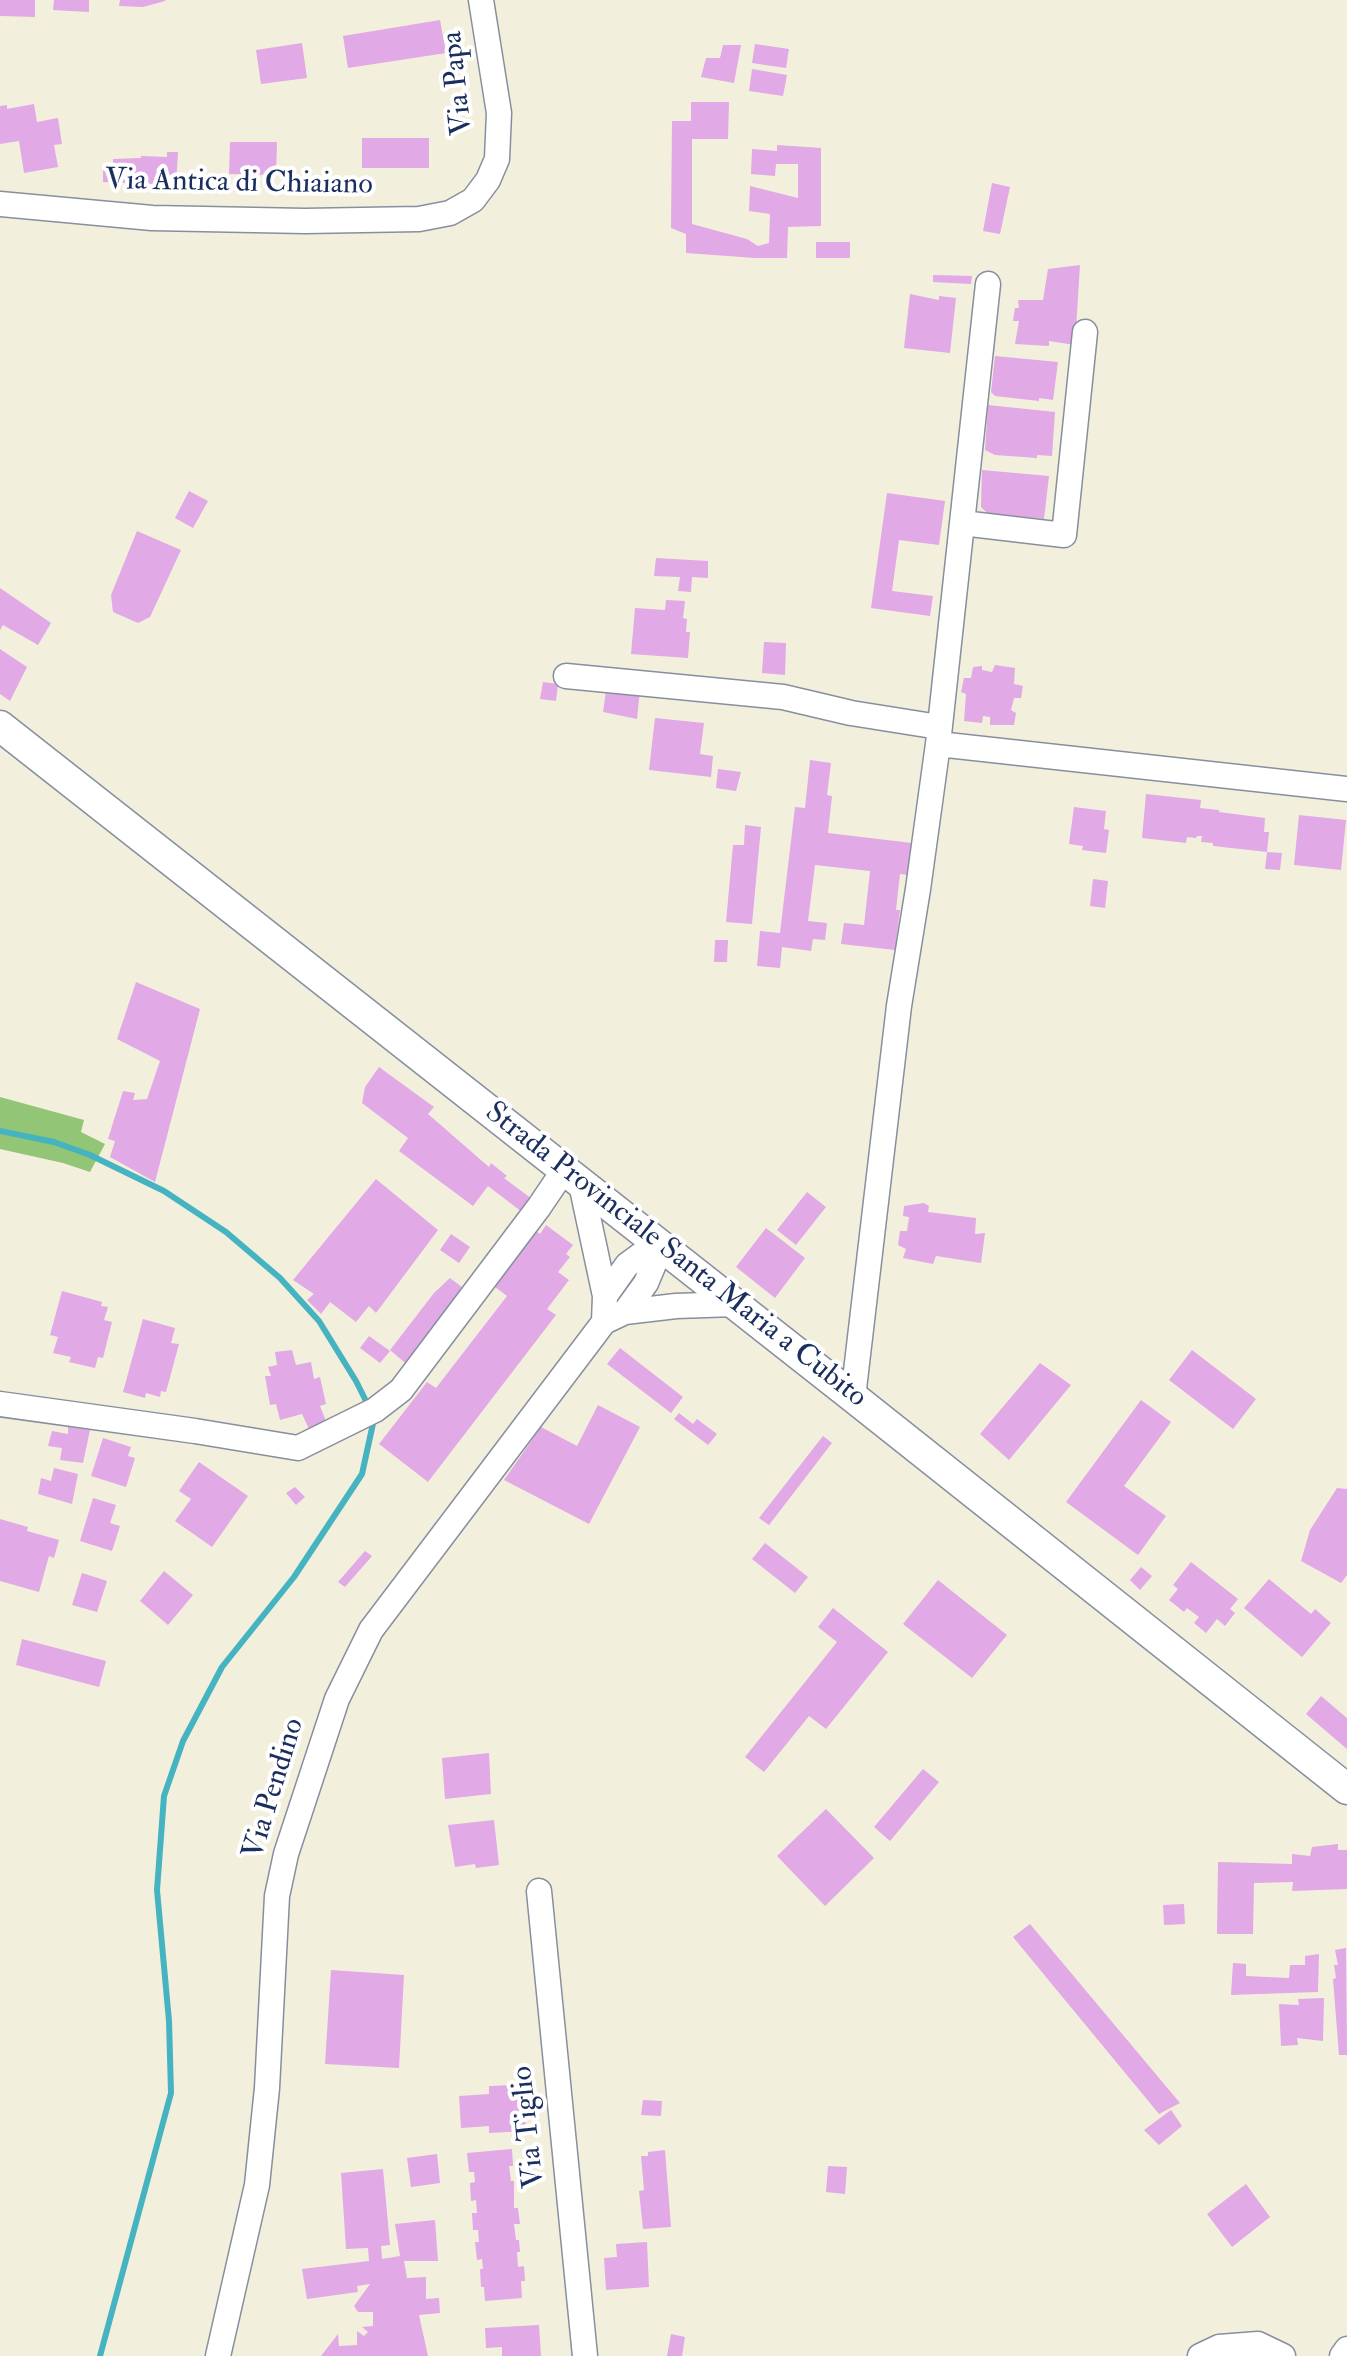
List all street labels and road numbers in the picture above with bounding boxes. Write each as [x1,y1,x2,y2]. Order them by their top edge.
street label: Via Papa [436,29,482,137]
street label: Via Antica di Chiaiano [105,164,373,204]
street label: Strada Provinciale Santa Maria a Cubito [477,1096,873,1416]
street label: Via Pendino [237,1714,313,1864]
street label: Via Tiglio [506,2064,554,2190]

